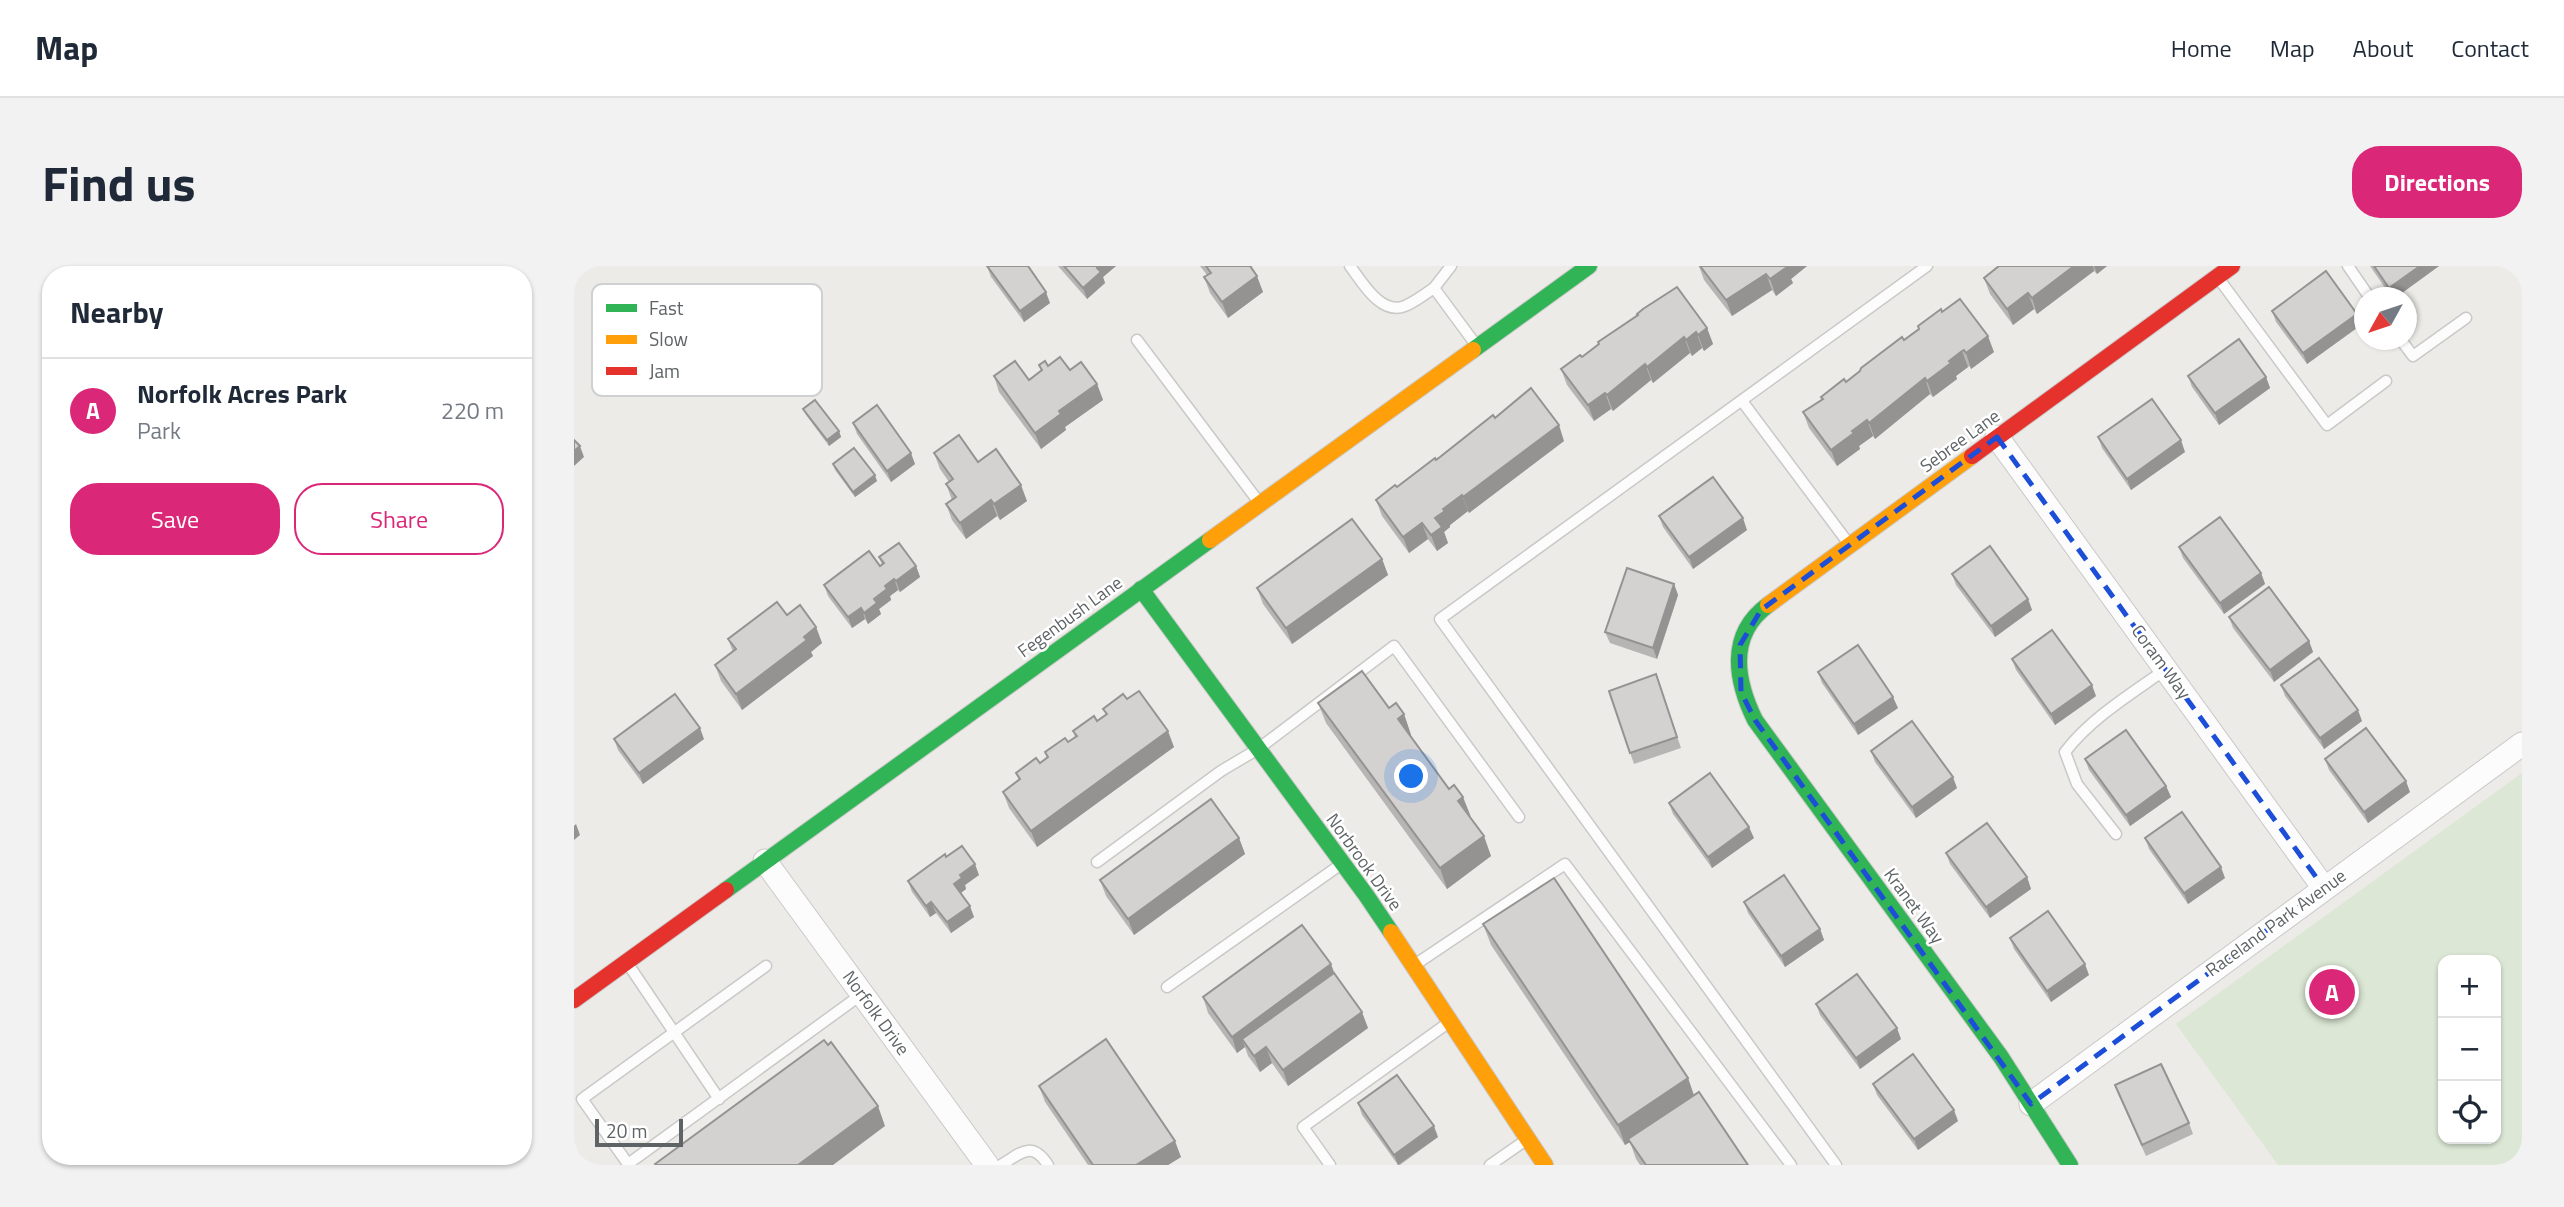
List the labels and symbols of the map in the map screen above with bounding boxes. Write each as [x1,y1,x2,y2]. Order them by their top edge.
legend [592,284,822,396]
north arrow [2354,287,2417,350]
text: Fast [649,293,684,322]
text: Slow [649,324,688,353]
text: Jam [649,356,680,385]
street label: Sebree Lane [1914,402,2005,479]
street label: Fegenbush Lane [1012,569,1128,664]
street label: Coram Way [2125,619,2198,705]
your location [1394,759,1428,793]
street label: Norbrook Drive [1320,808,1409,916]
street label: Kranet Way [1878,862,1951,949]
street label: Raceland Park Avenue [2200,862,2352,983]
street label: Norfolk Drive [836,965,916,1061]
pin: A [2309,966,2355,1018]
scale bar [595,1116,682,1148]

